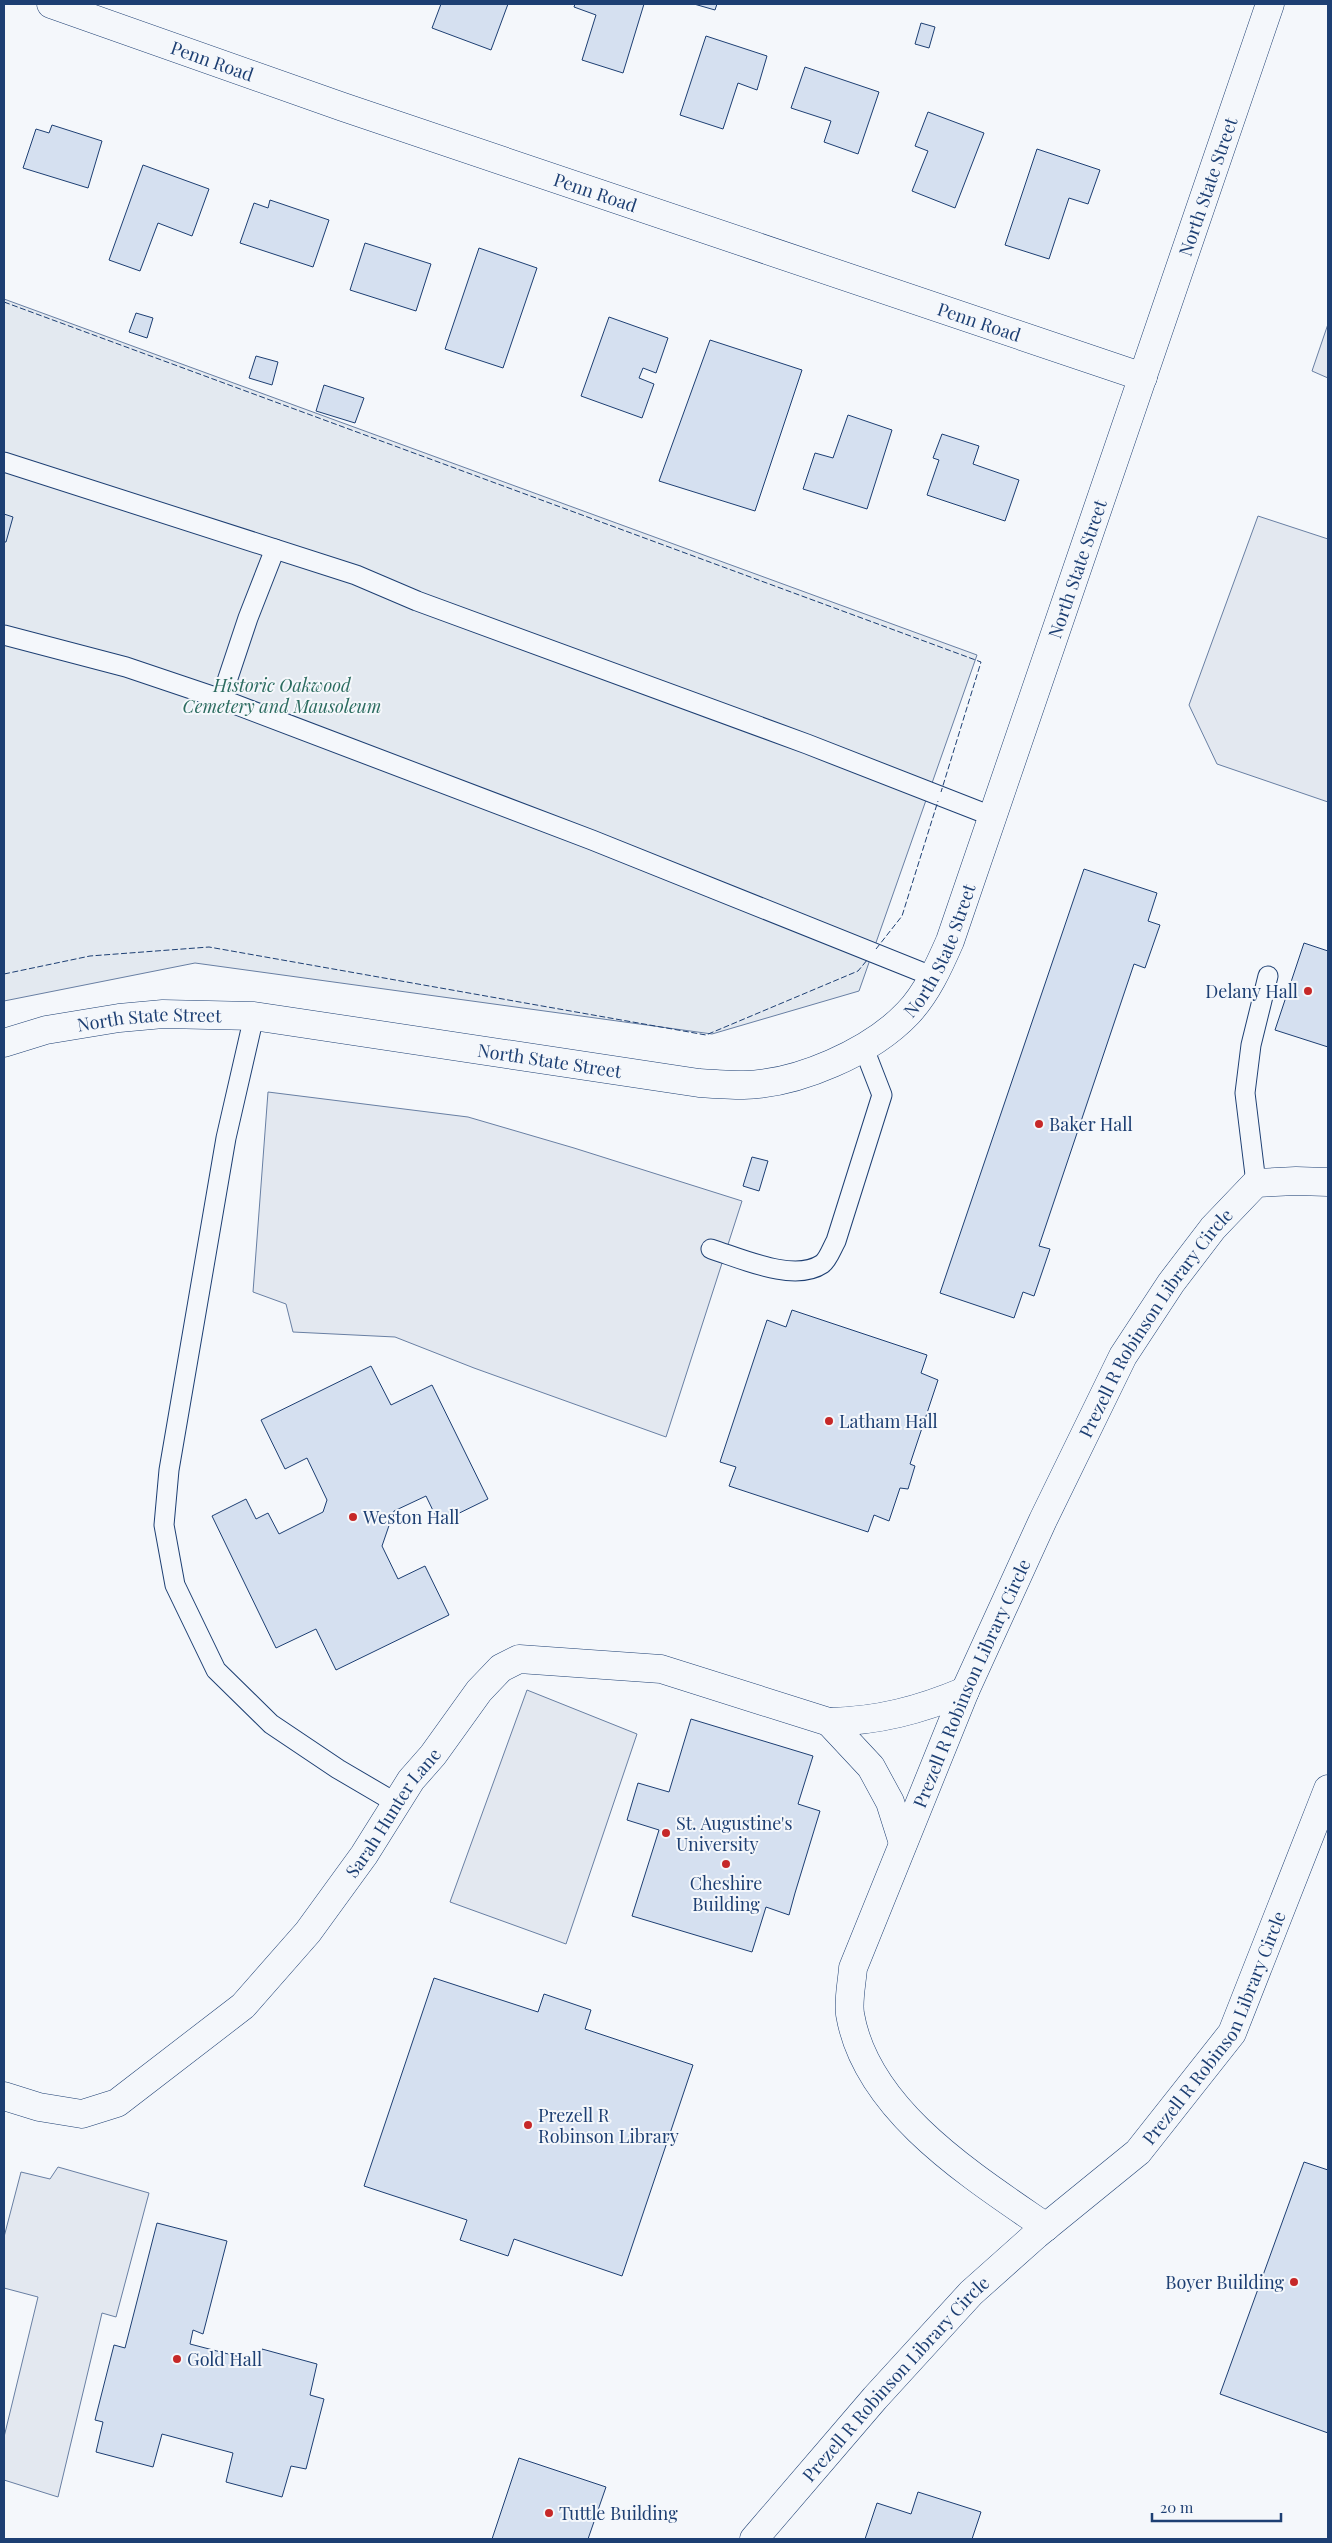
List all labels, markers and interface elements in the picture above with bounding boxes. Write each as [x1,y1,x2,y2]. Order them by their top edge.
street label: Penn Road [168,35,258,87]
street label: North State Street [1173,113,1243,259]
street label: Penn Road [551,167,641,218]
street label: Penn Road [934,297,1024,347]
street label: North State Street [1042,496,1112,641]
park label: Historic Oakwood Cemetery and Mausoleum [183,673,381,718]
street label: North State Street [898,880,981,1022]
place label: Delany Hall [1205,979,1298,1003]
marker: Delany Hall [1302,985,1314,997]
street label: North State Street [75,1002,222,1037]
street label: North State Street [476,1038,624,1083]
place label: Baker Hall [1049,1112,1133,1136]
marker: Baker Hall [1033,1118,1045,1130]
street label: Prezell R Robinson Library Circle [1073,1203,1238,1441]
place label: Latham Hall [839,1409,938,1433]
marker: Latham Hall [823,1415,835,1427]
place label: Weston Hall [362,1505,459,1529]
marker: Weston Hall [347,1511,359,1523]
street label: Prezell R Robinson Library Circle [907,1555,1036,1811]
street label: Sarah Hunter Lane [340,1743,446,1882]
place label: St. Augustine's University [676,1811,793,1856]
marker: St. Augustine's University [660,1827,672,1839]
marker: Cheshire Building [720,1858,732,1870]
place label: Cheshire Building [690,1871,762,1916]
street label: Prezell R Robinson Library Circle [1137,1908,1291,2149]
place label: Prezell R Robinson Library [538,2103,679,2148]
marker: Prezell R Robinson Library [522,2119,534,2131]
street label: Prezell R Robinson Library Circle [797,2270,994,2486]
place label: Boyer Building [1165,2270,1284,2294]
marker: Boyer Building [1288,2276,1300,2288]
place label: Gold Hall [187,2347,262,2371]
marker: Gold Hall [171,2353,183,2365]
scale bar [1152,2490,1281,2522]
text: 20 m [1160,2497,1194,2517]
place label: Tuttle Building [559,2501,678,2525]
marker: Tuttle Building [543,2507,555,2519]

